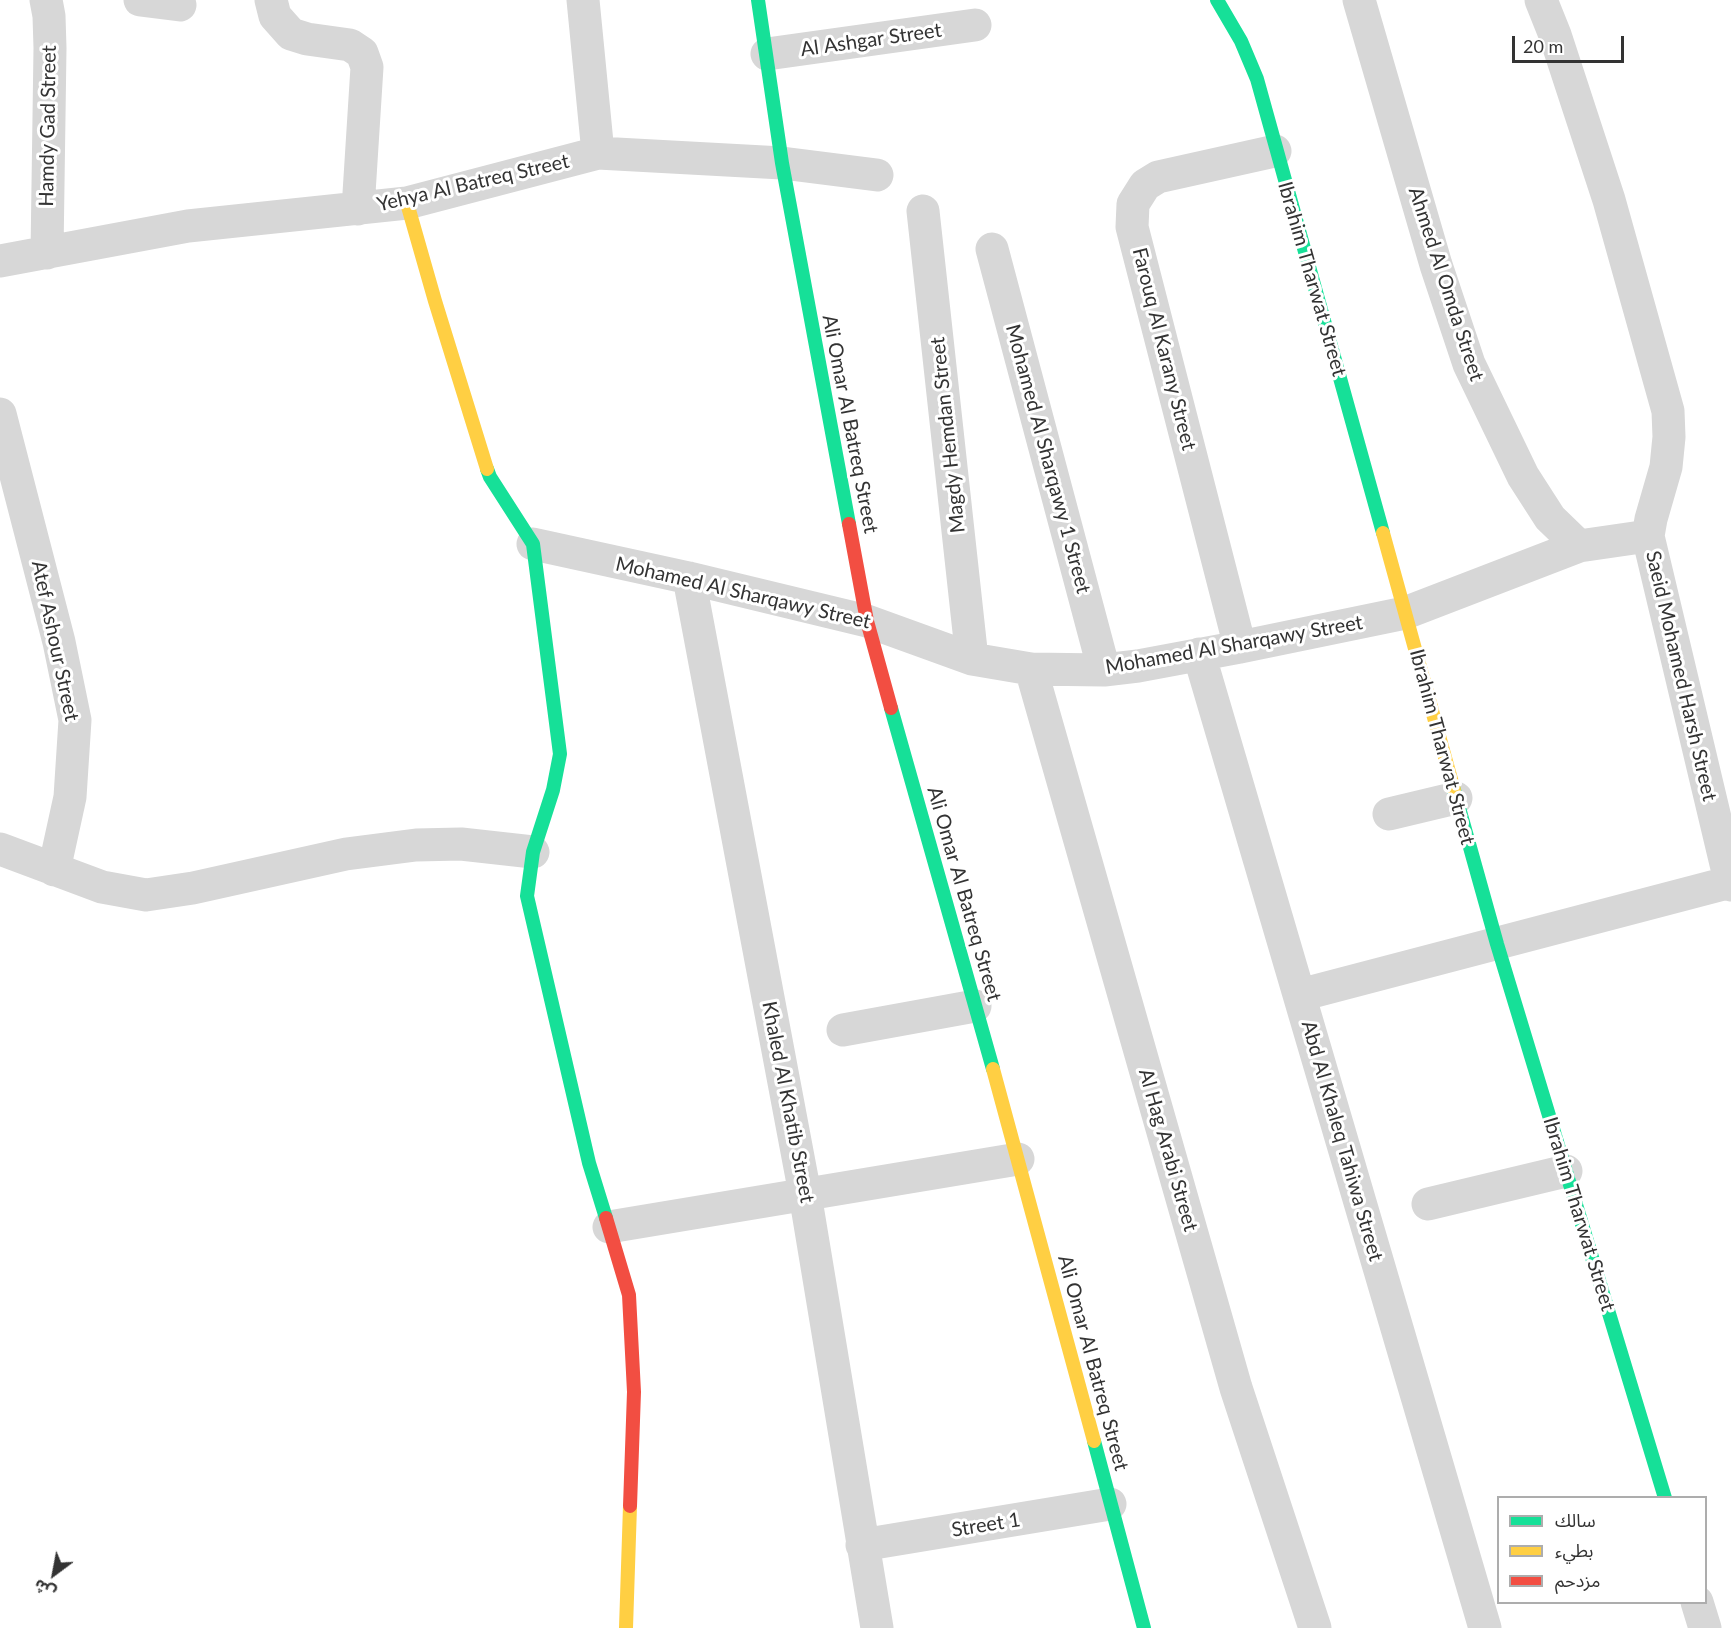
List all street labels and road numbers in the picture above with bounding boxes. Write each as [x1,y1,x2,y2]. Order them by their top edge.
street label: Al Ashgar Street [799,18,943,62]
street label: Hamdy Gad Street [35,45,61,207]
street label: Yehya Al Batreq Street [375,149,571,217]
street label: Ibrahim Tharwat Street [1273,179,1351,379]
street label: Ahmed Al Omda Street [1403,184,1489,384]
street label: Farouq Al Karany Street [1127,245,1201,453]
street label: Ali Omar Al Batreq Street [817,313,883,535]
street label: Mohamed Al Sharqawy 1 Street [1000,322,1096,596]
street label: Magdy Hemdan Street [926,336,970,534]
street label: Saeid Mohamed Harsh Street [1641,549,1721,803]
street label: Mohamed Al Sharqawy Street [613,552,873,634]
street label: Atef Ashour Street [26,559,84,723]
street label: Mohamed Al Sharqawy Street [1103,611,1365,679]
street label: Ibrahim Tharwat Street [1404,647,1480,847]
street label: Ali Omar Al Batreq Street [922,784,1006,1004]
street label: Khaled Al Khatib Street [757,999,819,1205]
street label: Abd Al Khaleq Tahiwa Street [1296,1018,1388,1264]
street label: Al Hag Arabi Street [1133,1066,1203,1234]
street label: Ibrahim Tharwat Street [1538,1114,1620,1314]
street label: Ali Omar Al Batreq Street [1053,1253,1133,1473]
street label: Street 1 [950,1508,1022,1542]

